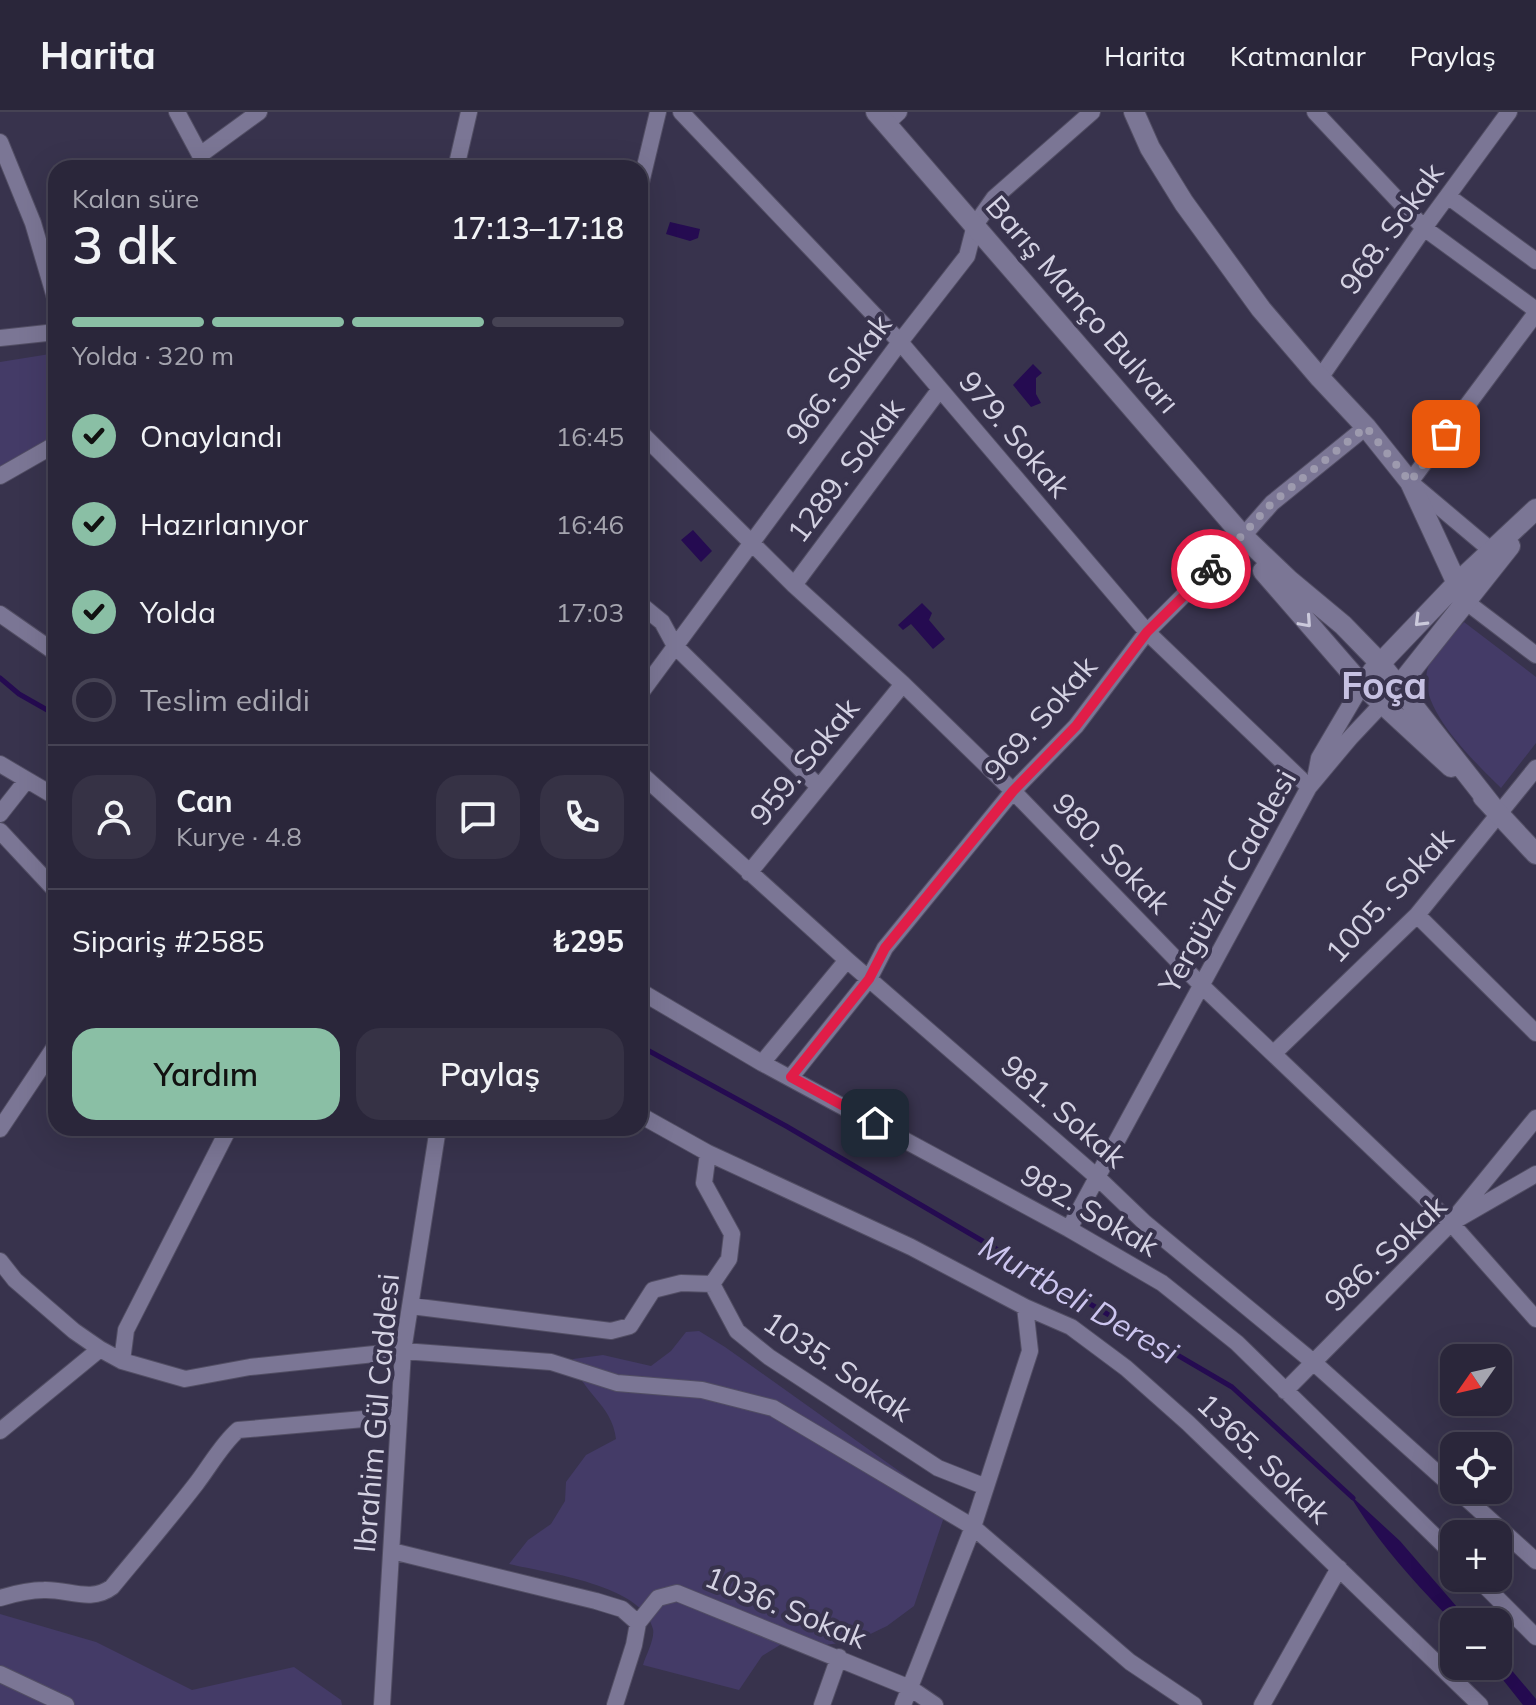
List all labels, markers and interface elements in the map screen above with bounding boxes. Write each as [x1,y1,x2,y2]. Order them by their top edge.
text: Harita [40,31,156,79]
text: Harita [1104,38,1186,73]
text: Katmanlar [1230,38,1366,73]
text: Paylaş [1410,38,1496,73]
street label: 968. Sokak [1331,154,1452,301]
text: Kalan süre [72,182,199,215]
street label: Barış Manço Bulvarı [978,187,1188,421]
text: 17:13–17:18 [451,209,624,247]
text: 3 dk [72,212,176,277]
street label: 966. Sokak [777,306,900,452]
text: Yolda · 320 m [72,339,234,372]
street label: 979. Sokak [951,363,1079,505]
street label: 1289. Sokak [778,390,912,550]
pin [1412,400,1480,468]
icon: bag [1424,412,1468,456]
icon: check [72,414,116,458]
text: Onaylandı [140,417,282,455]
text: 16:45 [556,420,624,453]
icon: check [72,502,116,546]
text: Hazırlanıyor [140,505,308,543]
text: 16:46 [556,508,624,541]
courier [1171,529,1251,609]
icon: bike [1189,547,1233,591]
icon: check [72,590,116,634]
text: Yolda [140,593,216,631]
text: 17:03 [556,596,624,629]
one-way arrow [1296,612,1310,627]
one-way arrow [1414,612,1429,626]
street label: 969. Sokak [975,647,1105,788]
district label: Foça [1341,661,1427,709]
text: Teslim edildi [140,681,310,719]
street label: 959. Sokak [741,689,867,833]
street label: Yergüzlar Caddesi [1149,762,1304,1000]
button: person [72,775,156,859]
button: chat [436,775,520,859]
button: phone [540,775,624,859]
text: Can [176,782,233,820]
street label: 980. Sokak [1045,785,1179,922]
street label: 1005. Sokak [1317,819,1462,971]
text: Kurye · 4.8 [176,820,302,853]
text: Sipariş #2585 [72,922,265,960]
text: ₺295 [552,922,624,960]
button: Yardım [72,1028,340,1120]
button: Paylaş [356,1028,624,1120]
street label: 981. Sokak [994,1046,1135,1176]
pin [841,1089,909,1157]
icon: home [853,1101,897,1145]
street label: 982. Sokak [1014,1155,1166,1265]
street label: 986. Sokak [1316,1186,1454,1319]
water label: Murtbeli Deresi [972,1226,1186,1372]
street label: Ibrahim Gül Caddesi [345,1272,407,1554]
street label: 1035. Sokak [756,1302,920,1430]
north arrow [1440,1344,1512,1416]
map controls [1440,1344,1512,1680]
street label: 1365. Sokak [1189,1385,1339,1532]
button: locate [1440,1432,1512,1504]
button: + [1440,1520,1512,1592]
street label: 1036. Sokak [699,1557,873,1657]
button: − [1440,1608,1512,1680]

